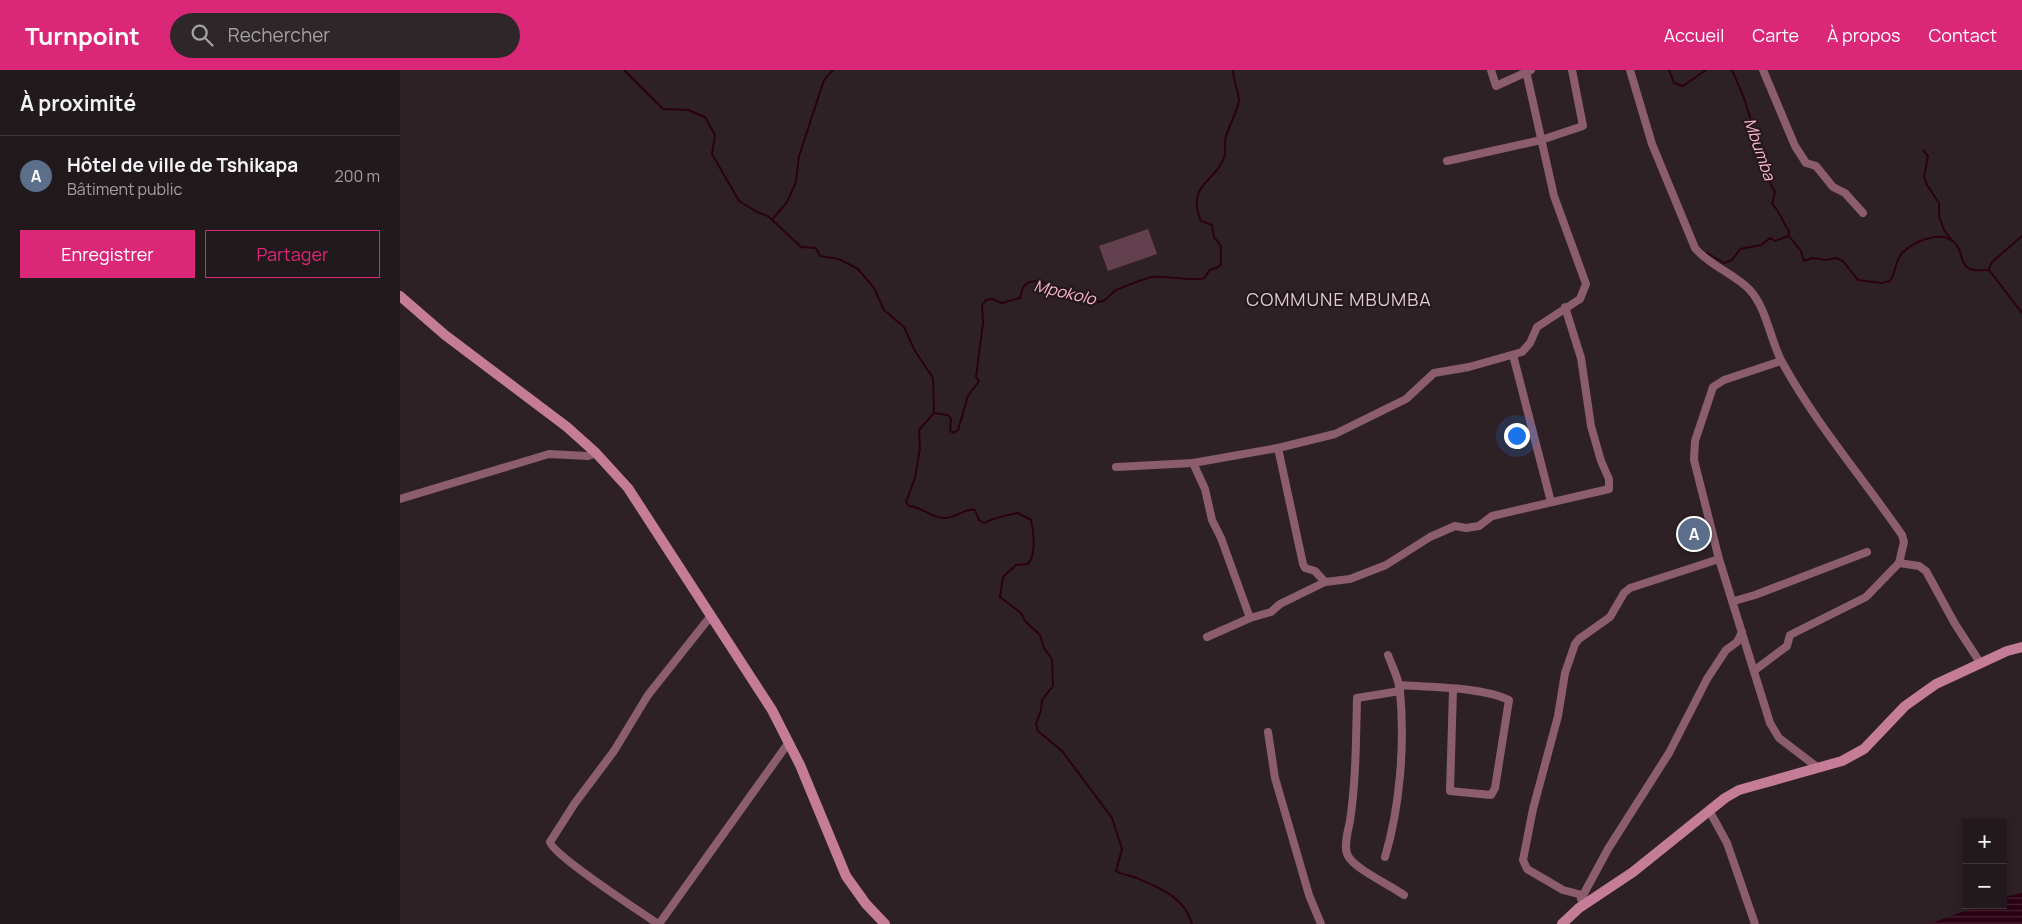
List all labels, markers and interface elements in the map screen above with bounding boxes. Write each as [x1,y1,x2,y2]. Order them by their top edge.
search box [170,13,520,58]
text: Turnpoint [25,19,140,52]
icon: search [188,21,216,49]
text: Rechercher [228,22,330,48]
text: Accueil [1664,23,1724,47]
text: Carte [1752,23,1799,47]
text: À propos [1827,23,1900,47]
text: Contact [1928,23,1997,47]
text: À proximité [20,89,136,117]
water label: Mbumba [1739,115,1781,184]
text: Hôtel de ville de Tshikapa [67,152,298,178]
text: A [31,165,41,187]
text: 200 m [335,165,380,187]
text: Bâtiment public [67,178,182,200]
button: Enregistrer [20,230,195,278]
button: Partager [205,230,380,278]
water label: Mpokolo [1032,274,1100,310]
district label: COMMUNE MBUMBA [1246,287,1432,311]
your location [1504,423,1530,449]
pin: A [1678,515,1710,553]
map controls [1962,819,2007,909]
button: + [1962,819,2007,864]
button: − [1962,864,2007,909]

